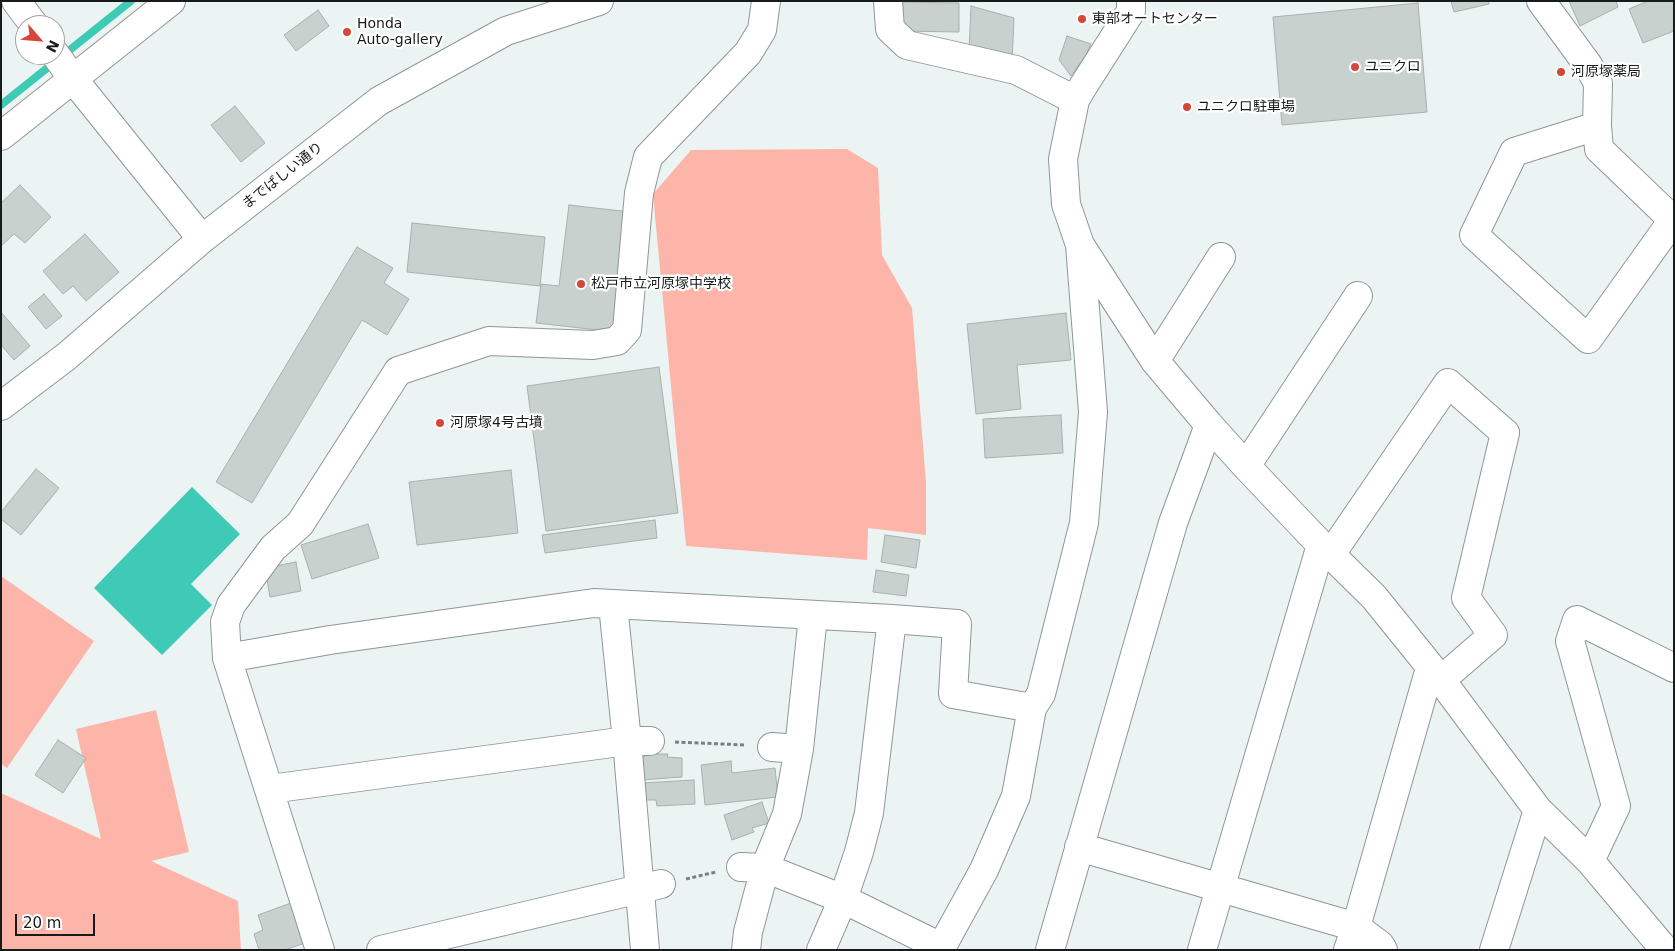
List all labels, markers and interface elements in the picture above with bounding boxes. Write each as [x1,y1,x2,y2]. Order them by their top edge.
place label: 東部オートセンター [1092,11,1218,27]
marker: 東部オートセンター [1076,13,1088,25]
north arrow [15,15,65,65]
place label: Honda Auto-gallery [357,16,443,48]
marker: Honda Auto-gallery [341,26,353,38]
text: N [43,38,62,55]
place label: ユニクロ [1365,59,1421,75]
marker: ユニクロ [1349,61,1361,73]
place label: 河原塚薬局 [1571,64,1641,80]
marker: 河原塚薬局 [1555,66,1567,78]
place label: ユニクロ駐車場 [1197,99,1295,115]
marker: ユニクロ駐車場 [1181,101,1193,113]
street label: までばしい通り [239,139,327,213]
place label: 松戸市立河原塚中学校 [591,276,731,292]
marker: 松戸市立河原塚中学校 [575,278,587,290]
place label: 河原塚4号古墳 [450,415,543,431]
marker: 河原塚4号古墳 [434,417,446,429]
scale bar [18,904,98,936]
text: 20 m [23,914,61,932]

